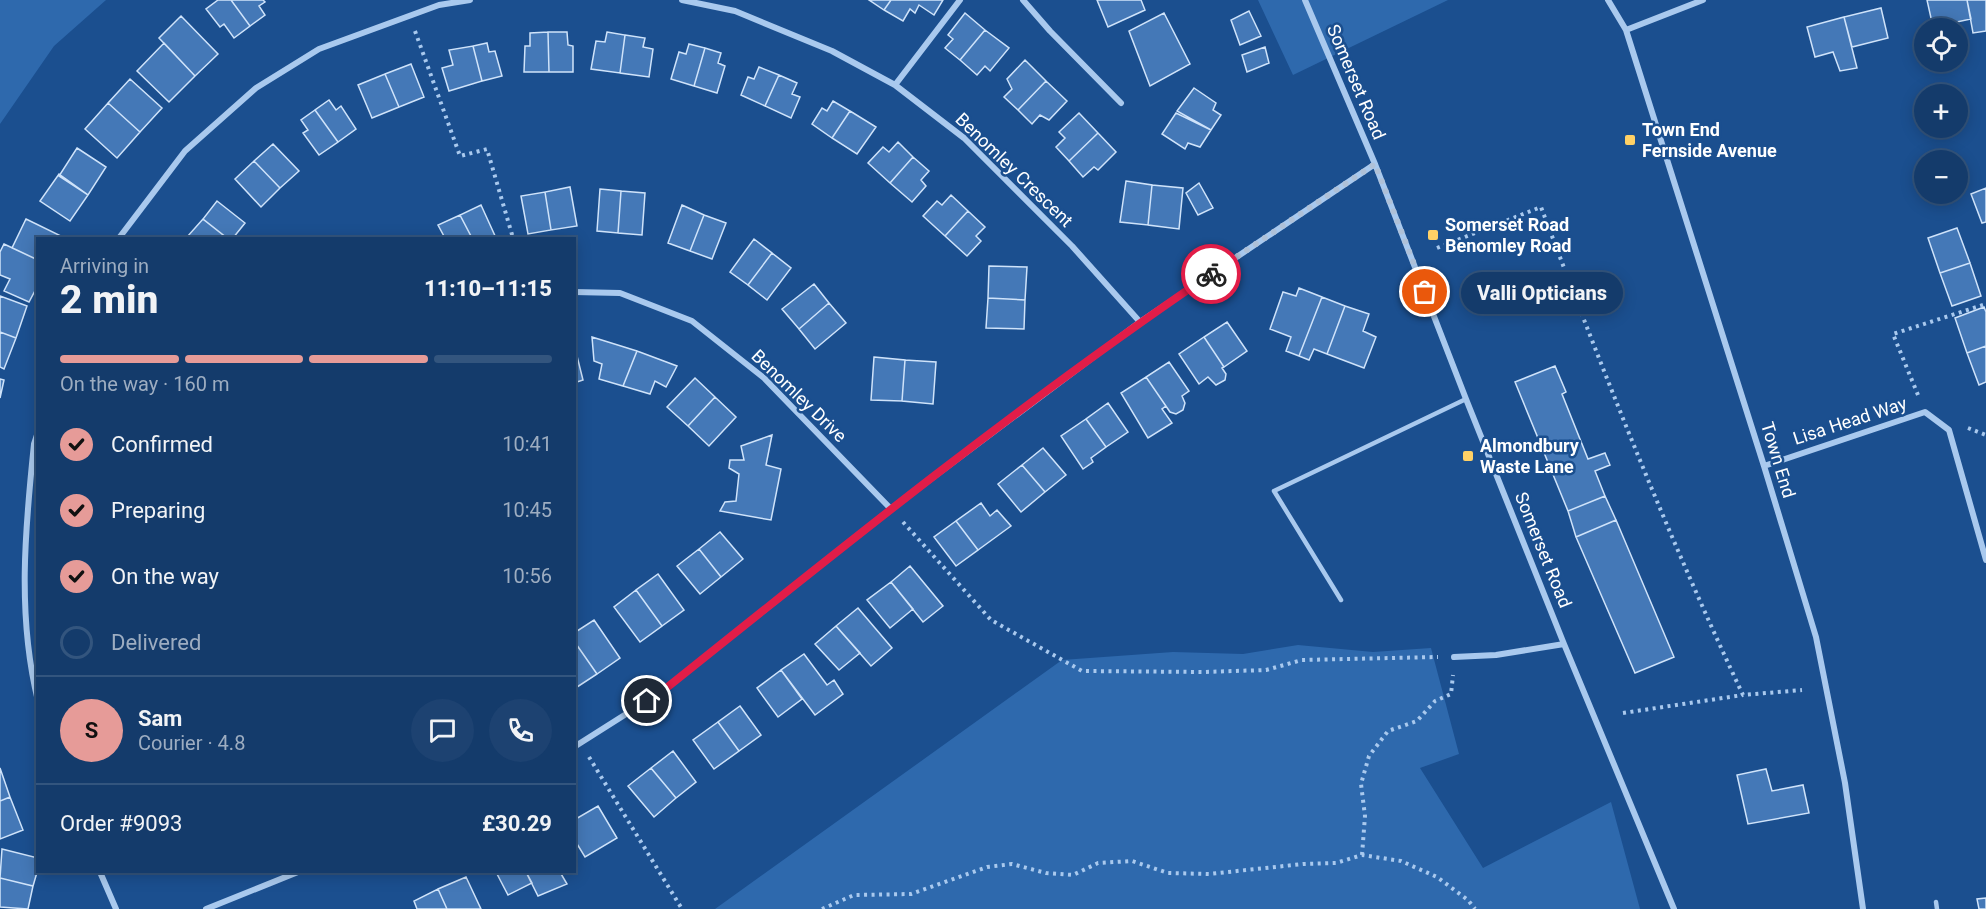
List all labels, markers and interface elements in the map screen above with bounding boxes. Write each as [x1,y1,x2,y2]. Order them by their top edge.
map controls [1914,18,1968,204]
button: locate [1914,18,1968,72]
street label: Somerset Road [1323,21,1390,142]
button: + [1914,84,1968,138]
street label: Benomley Crescent [951,108,1077,231]
place label: Town End Fernside Avenue [1642,119,1777,161]
marker: Town End Fernside Avenue [1623,133,1637,147]
button: − [1914,150,1968,204]
place label: Somerset Road Benomley Road [1445,214,1571,256]
marker: Somerset Road Benomley Road [1426,228,1440,242]
courier [1181,244,1241,304]
text: Arriving in [60,254,149,278]
icon: bike [1195,258,1228,291]
pin [1399,266,1450,317]
callout: Valli Opticians [1461,271,1623,313]
icon: bag [1408,275,1441,308]
text: 11:10–11:15 [424,276,552,301]
text: 2 min [60,277,158,323]
text: Valli Opticians [1477,281,1607,305]
street label: Benomley Drive [747,345,851,446]
text: On the way · 160 m [60,372,229,396]
street label: Lisa Head Way [1790,392,1910,449]
street label: Town End [1757,419,1800,500]
icon: check [60,428,93,461]
text: Confirmed [111,432,213,457]
text: 10:41 [502,432,552,456]
place label: Almondbury Waste Lane [1480,435,1580,477]
marker: Almondbury Waste Lane [1461,449,1475,463]
street label: Somerset Road [1511,489,1576,611]
icon: check [60,494,93,527]
text: Preparing [111,498,205,523]
text: 10:45 [502,498,552,522]
icon: check [60,560,93,593]
text: On the way [111,564,219,589]
text: 10:56 [502,564,552,588]
text: Delivered [111,630,201,655]
pin [621,675,672,726]
icon: home [630,684,663,717]
button: chat [411,699,474,762]
button: phone [489,699,552,762]
text: Sam [138,706,182,731]
text: S [85,718,98,743]
text: Courier · 4.8 [138,731,245,755]
text: Order #9093 [60,811,182,836]
text: £30.29 [482,811,552,836]

